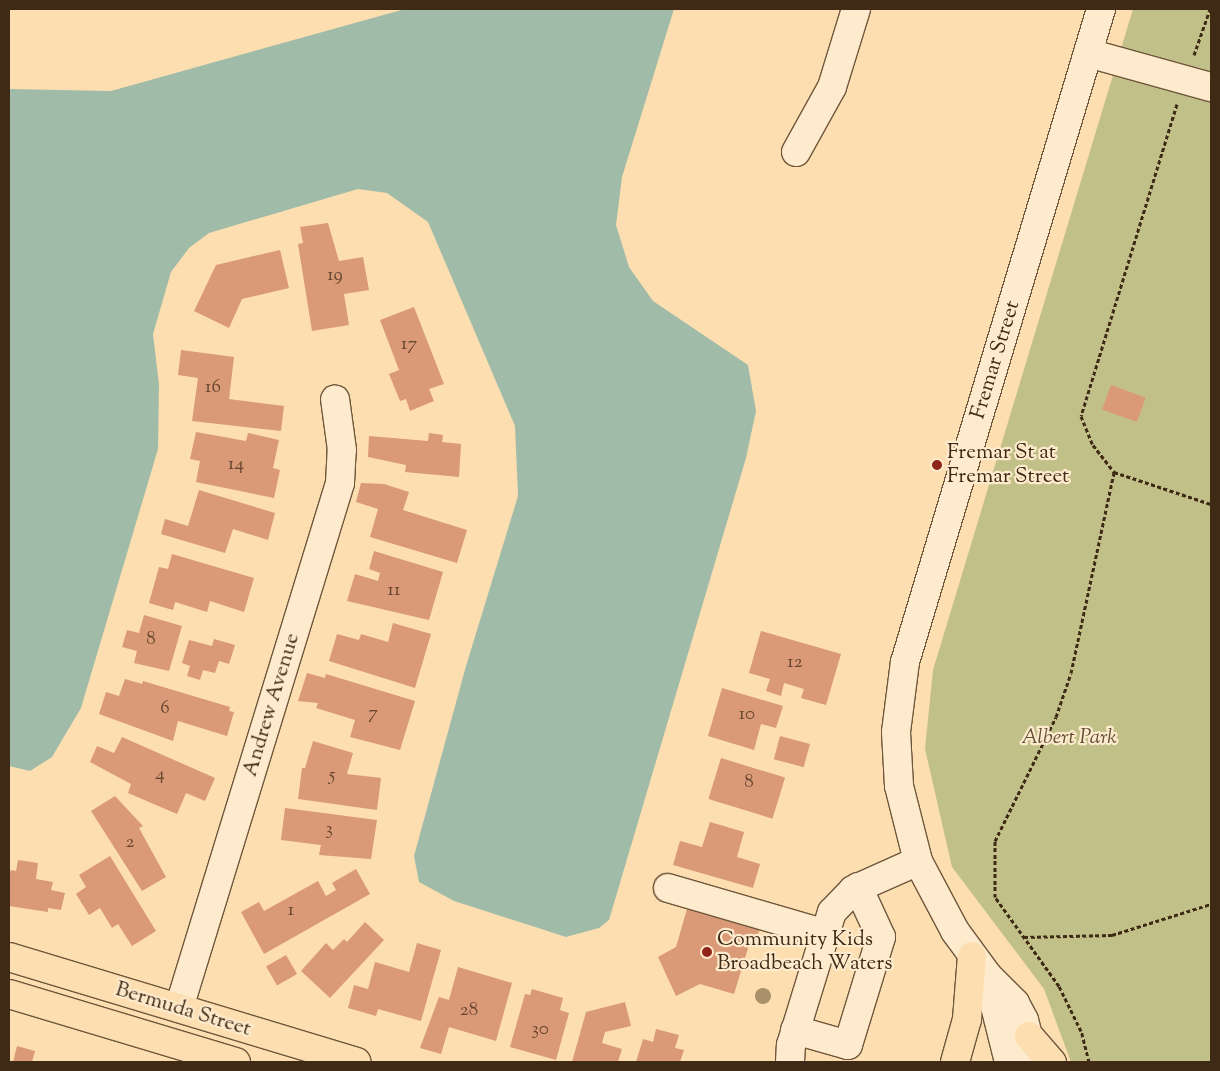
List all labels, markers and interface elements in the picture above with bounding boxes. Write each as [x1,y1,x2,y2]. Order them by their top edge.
house number: 19 [327,265,343,287]
street label: Fremar Street [966,298,1026,422]
house number: 17 [401,334,417,356]
house number: 16 [205,377,221,399]
place label: Fremar St at Fremar Street [947,440,1069,490]
house number: 14 [228,454,244,476]
marker: Fremar St at Fremar Street [931,459,943,471]
house number: 11 [388,580,400,602]
house number: 8 [146,629,156,651]
street label: Andrew Avenue [238,630,306,780]
house number: 12 [787,652,803,674]
house number: 6 [160,698,170,720]
house number: 7 [368,703,378,725]
house number: 10 [739,704,755,726]
park label: Albert Park [1021,725,1117,751]
house number: 4 [155,764,165,786]
house number: 5 [329,765,335,787]
house number: 8 [744,772,754,794]
house number: 3 [325,819,333,841]
house number: 2 [126,832,134,854]
house number: 1 [288,900,294,922]
place label: Community Kids Broadbeach Waters [717,927,892,977]
marker: Community Kids Broadbeach Waters [701,946,713,958]
street label: Bermuda Street [112,977,254,1043]
house number: 28 [460,1000,478,1022]
house number: 30 [531,1019,549,1041]

